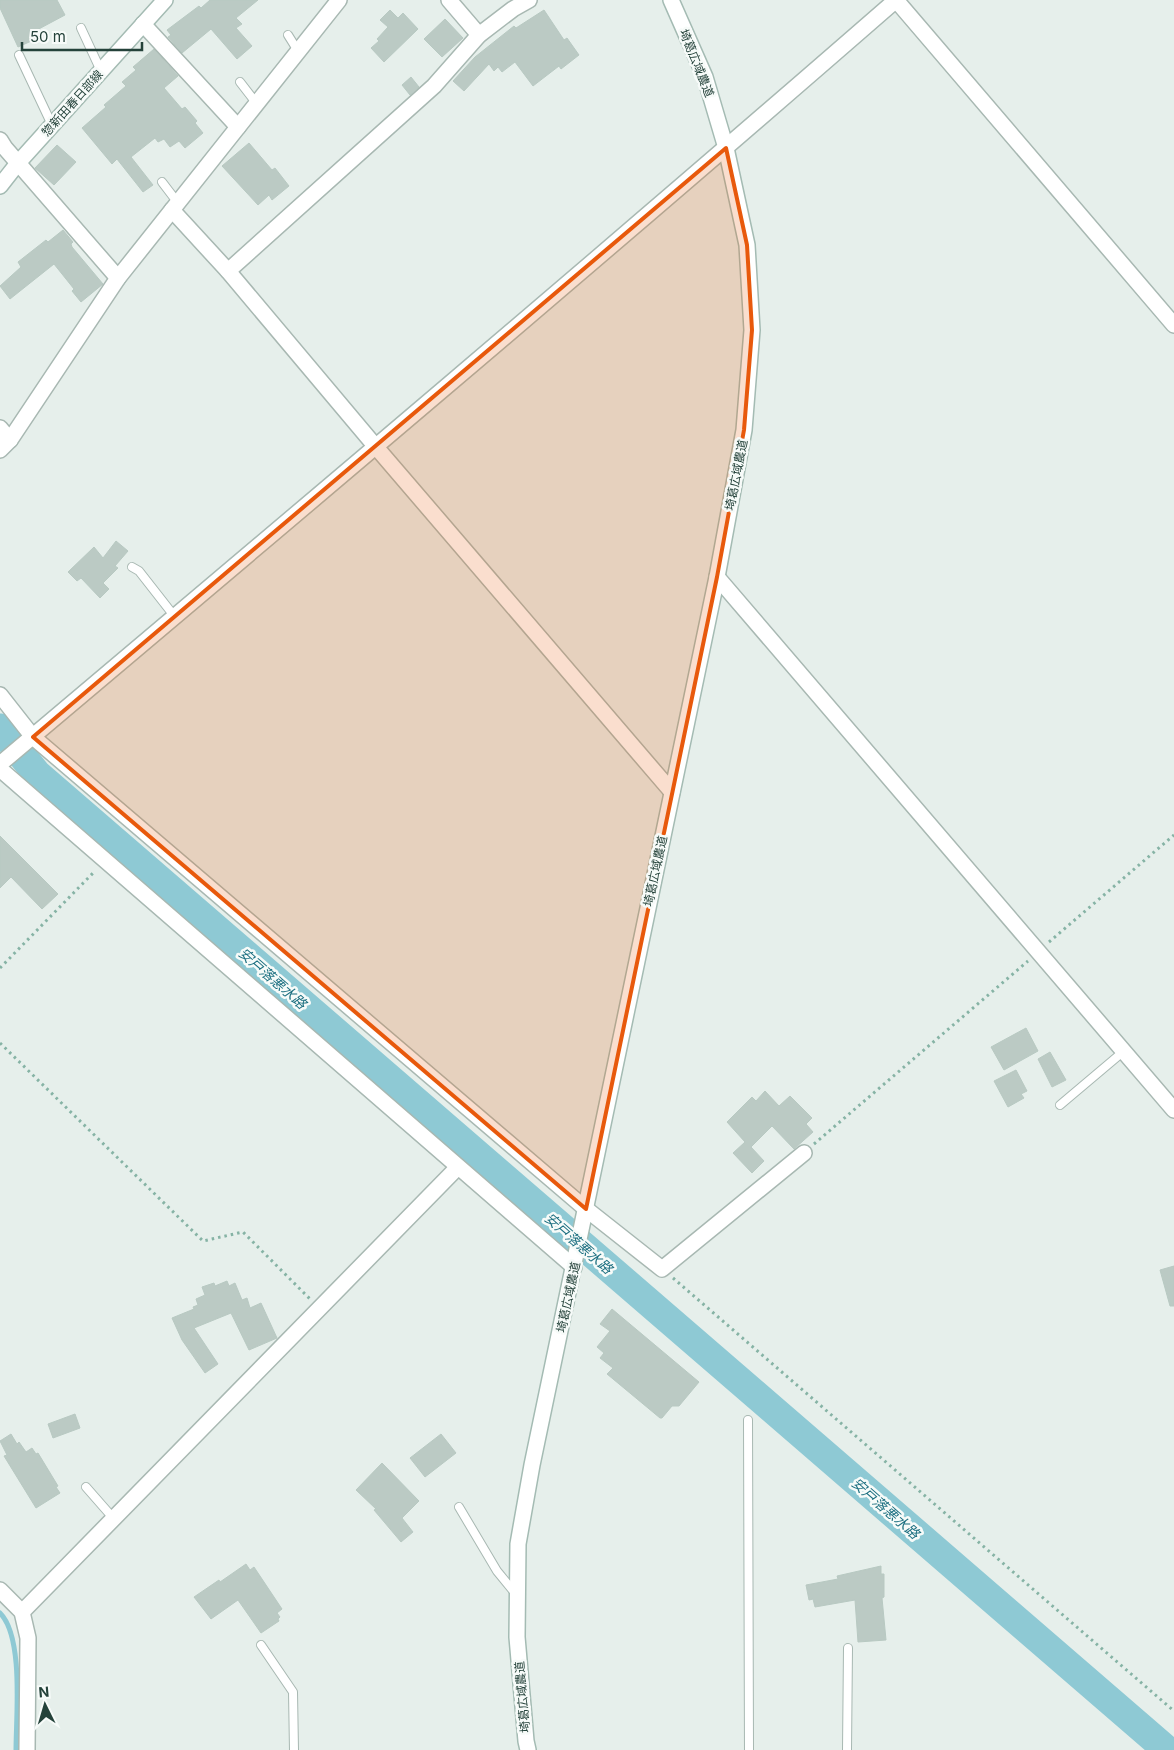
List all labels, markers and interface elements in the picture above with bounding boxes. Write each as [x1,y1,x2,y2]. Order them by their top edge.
scale bar [22,20,142,52]
text: 50 m [30,27,66,46]
street label: 埼葛広域農道 [677,27,717,99]
street label: 惣新田春日部線 [38,67,106,139]
street label: 埼葛広域農道 [722,438,750,512]
street label: 埼葛広域農道 [640,834,670,908]
water label: 安戸落悪水路 [236,944,311,1013]
water label: 安戸落悪水路 [542,1209,617,1278]
street label: 埼葛広域農道 [553,1260,583,1334]
water label: 安戸落悪水路 [849,1474,924,1543]
street label: 埼葛広域農道 [511,1660,533,1734]
north arrow [20,1680,70,1730]
text: N [38,1683,50,1700]

